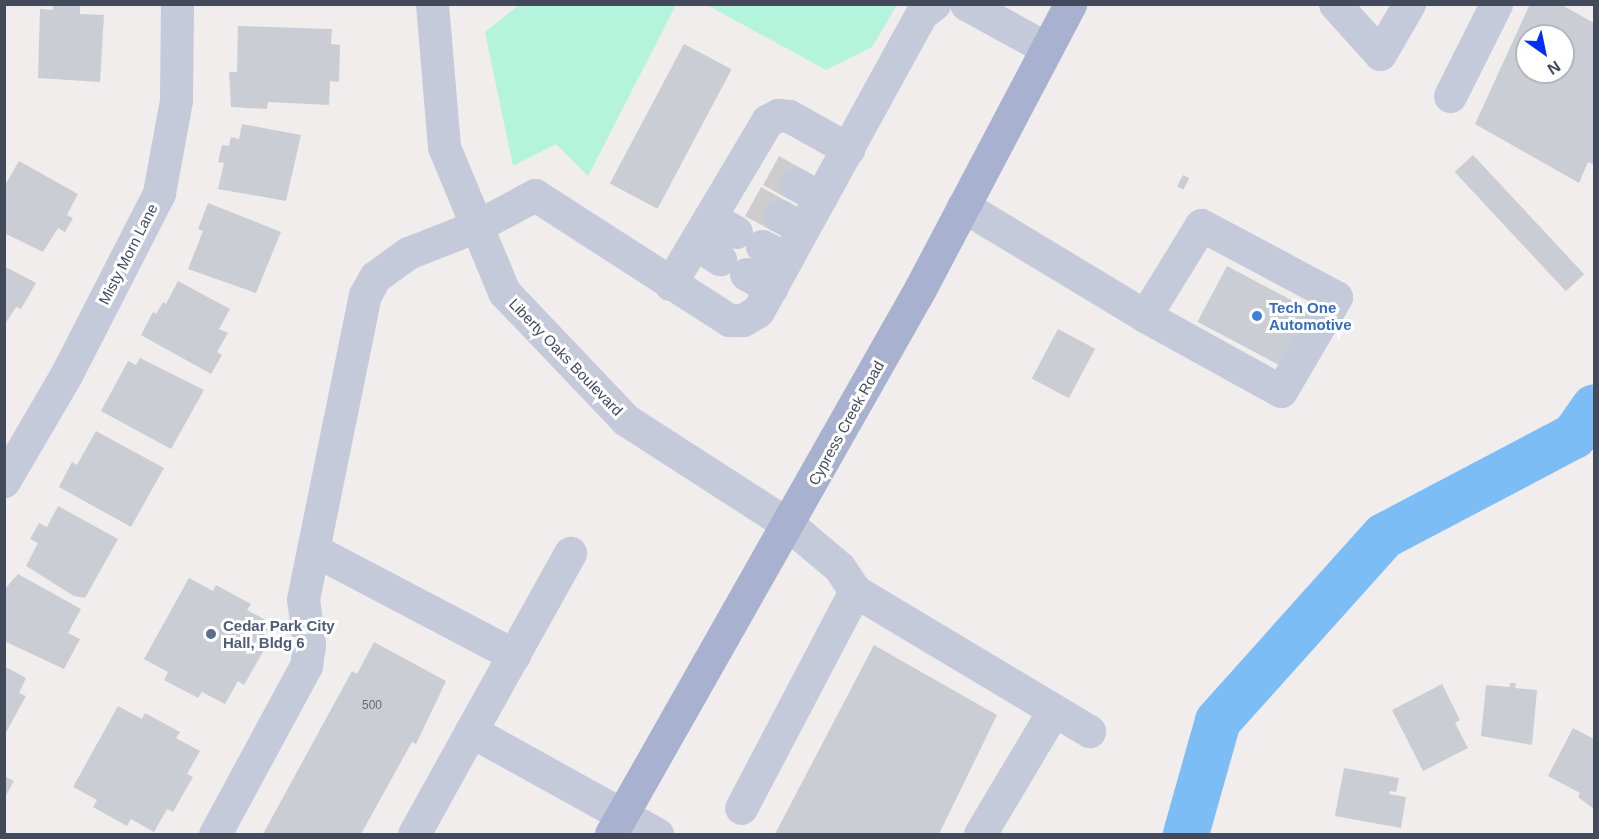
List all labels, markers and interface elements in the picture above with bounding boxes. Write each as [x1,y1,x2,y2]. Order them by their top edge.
north arrow [1515,24,1575,84]
text: N [1545,58,1563,78]
street label: Misty Morn Lane [95,201,161,307]
street label: Liberty Oaks Boulevard [505,295,627,419]
place label: Tech One Automotive [1269,298,1352,333]
marker: Tech One Automotive [1250,309,1264,323]
street label: Cypress Creek Road [804,358,888,488]
place label: Cedar Park City Hall, Bldg 6 [223,616,335,651]
marker: Cedar Park City Hall, Bldg 6 [204,627,218,641]
house number: 500 [362,699,382,713]

